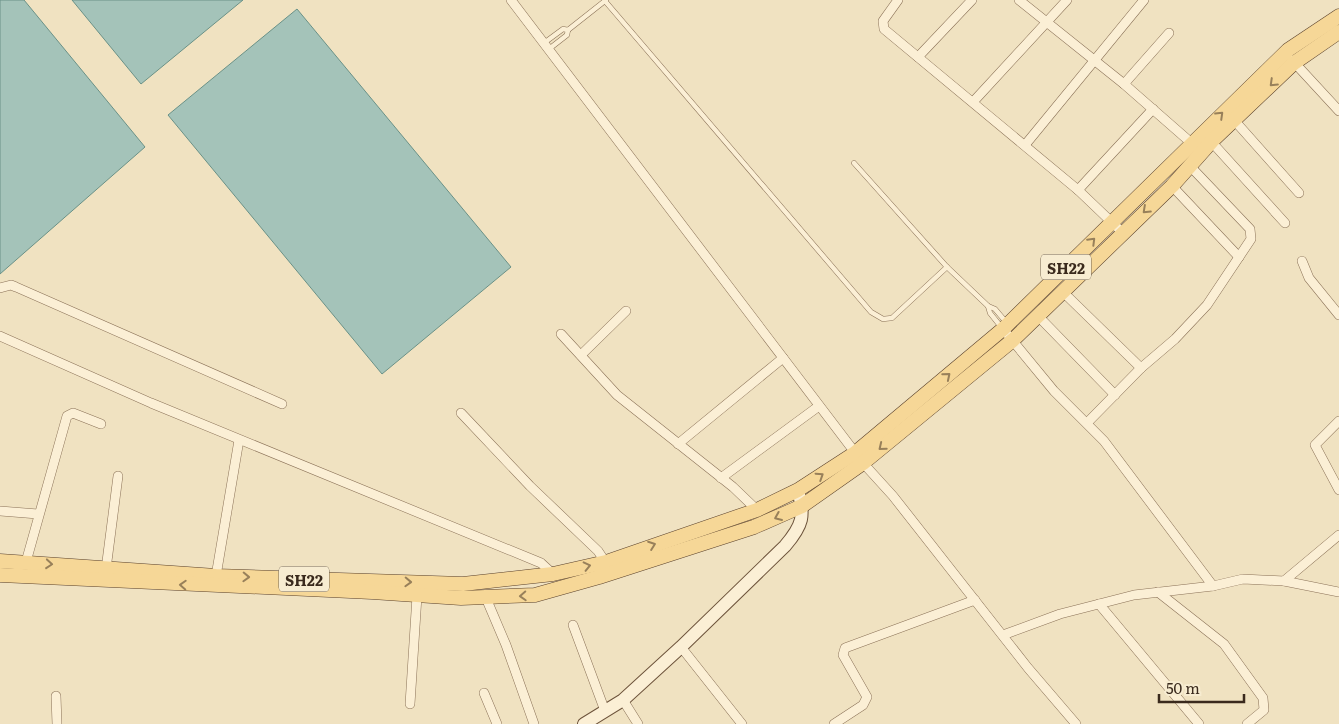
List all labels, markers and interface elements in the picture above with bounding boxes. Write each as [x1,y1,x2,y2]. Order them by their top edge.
one-way arrow [1270,77,1279,86]
one-way arrow [1215,112,1224,121]
one-way arrow [1142,204,1151,213]
one-way arrow [1086,238,1095,247]
road number: SH22 [1041,254,1091,280]
one-way arrow [941,373,950,381]
one-way arrow [879,441,888,449]
one-way arrow [814,473,823,482]
one-way arrow [774,510,783,521]
one-way arrow [647,541,656,551]
one-way arrow [45,558,53,569]
one-way arrow [582,562,590,572]
road number: SH22 [279,566,329,592]
one-way arrow [242,571,250,582]
one-way arrow [404,577,412,588]
one-way arrow [179,579,187,590]
one-way arrow [518,590,526,601]
scale bar [1159,672,1244,704]
text: 50 m [1166,676,1200,699]

